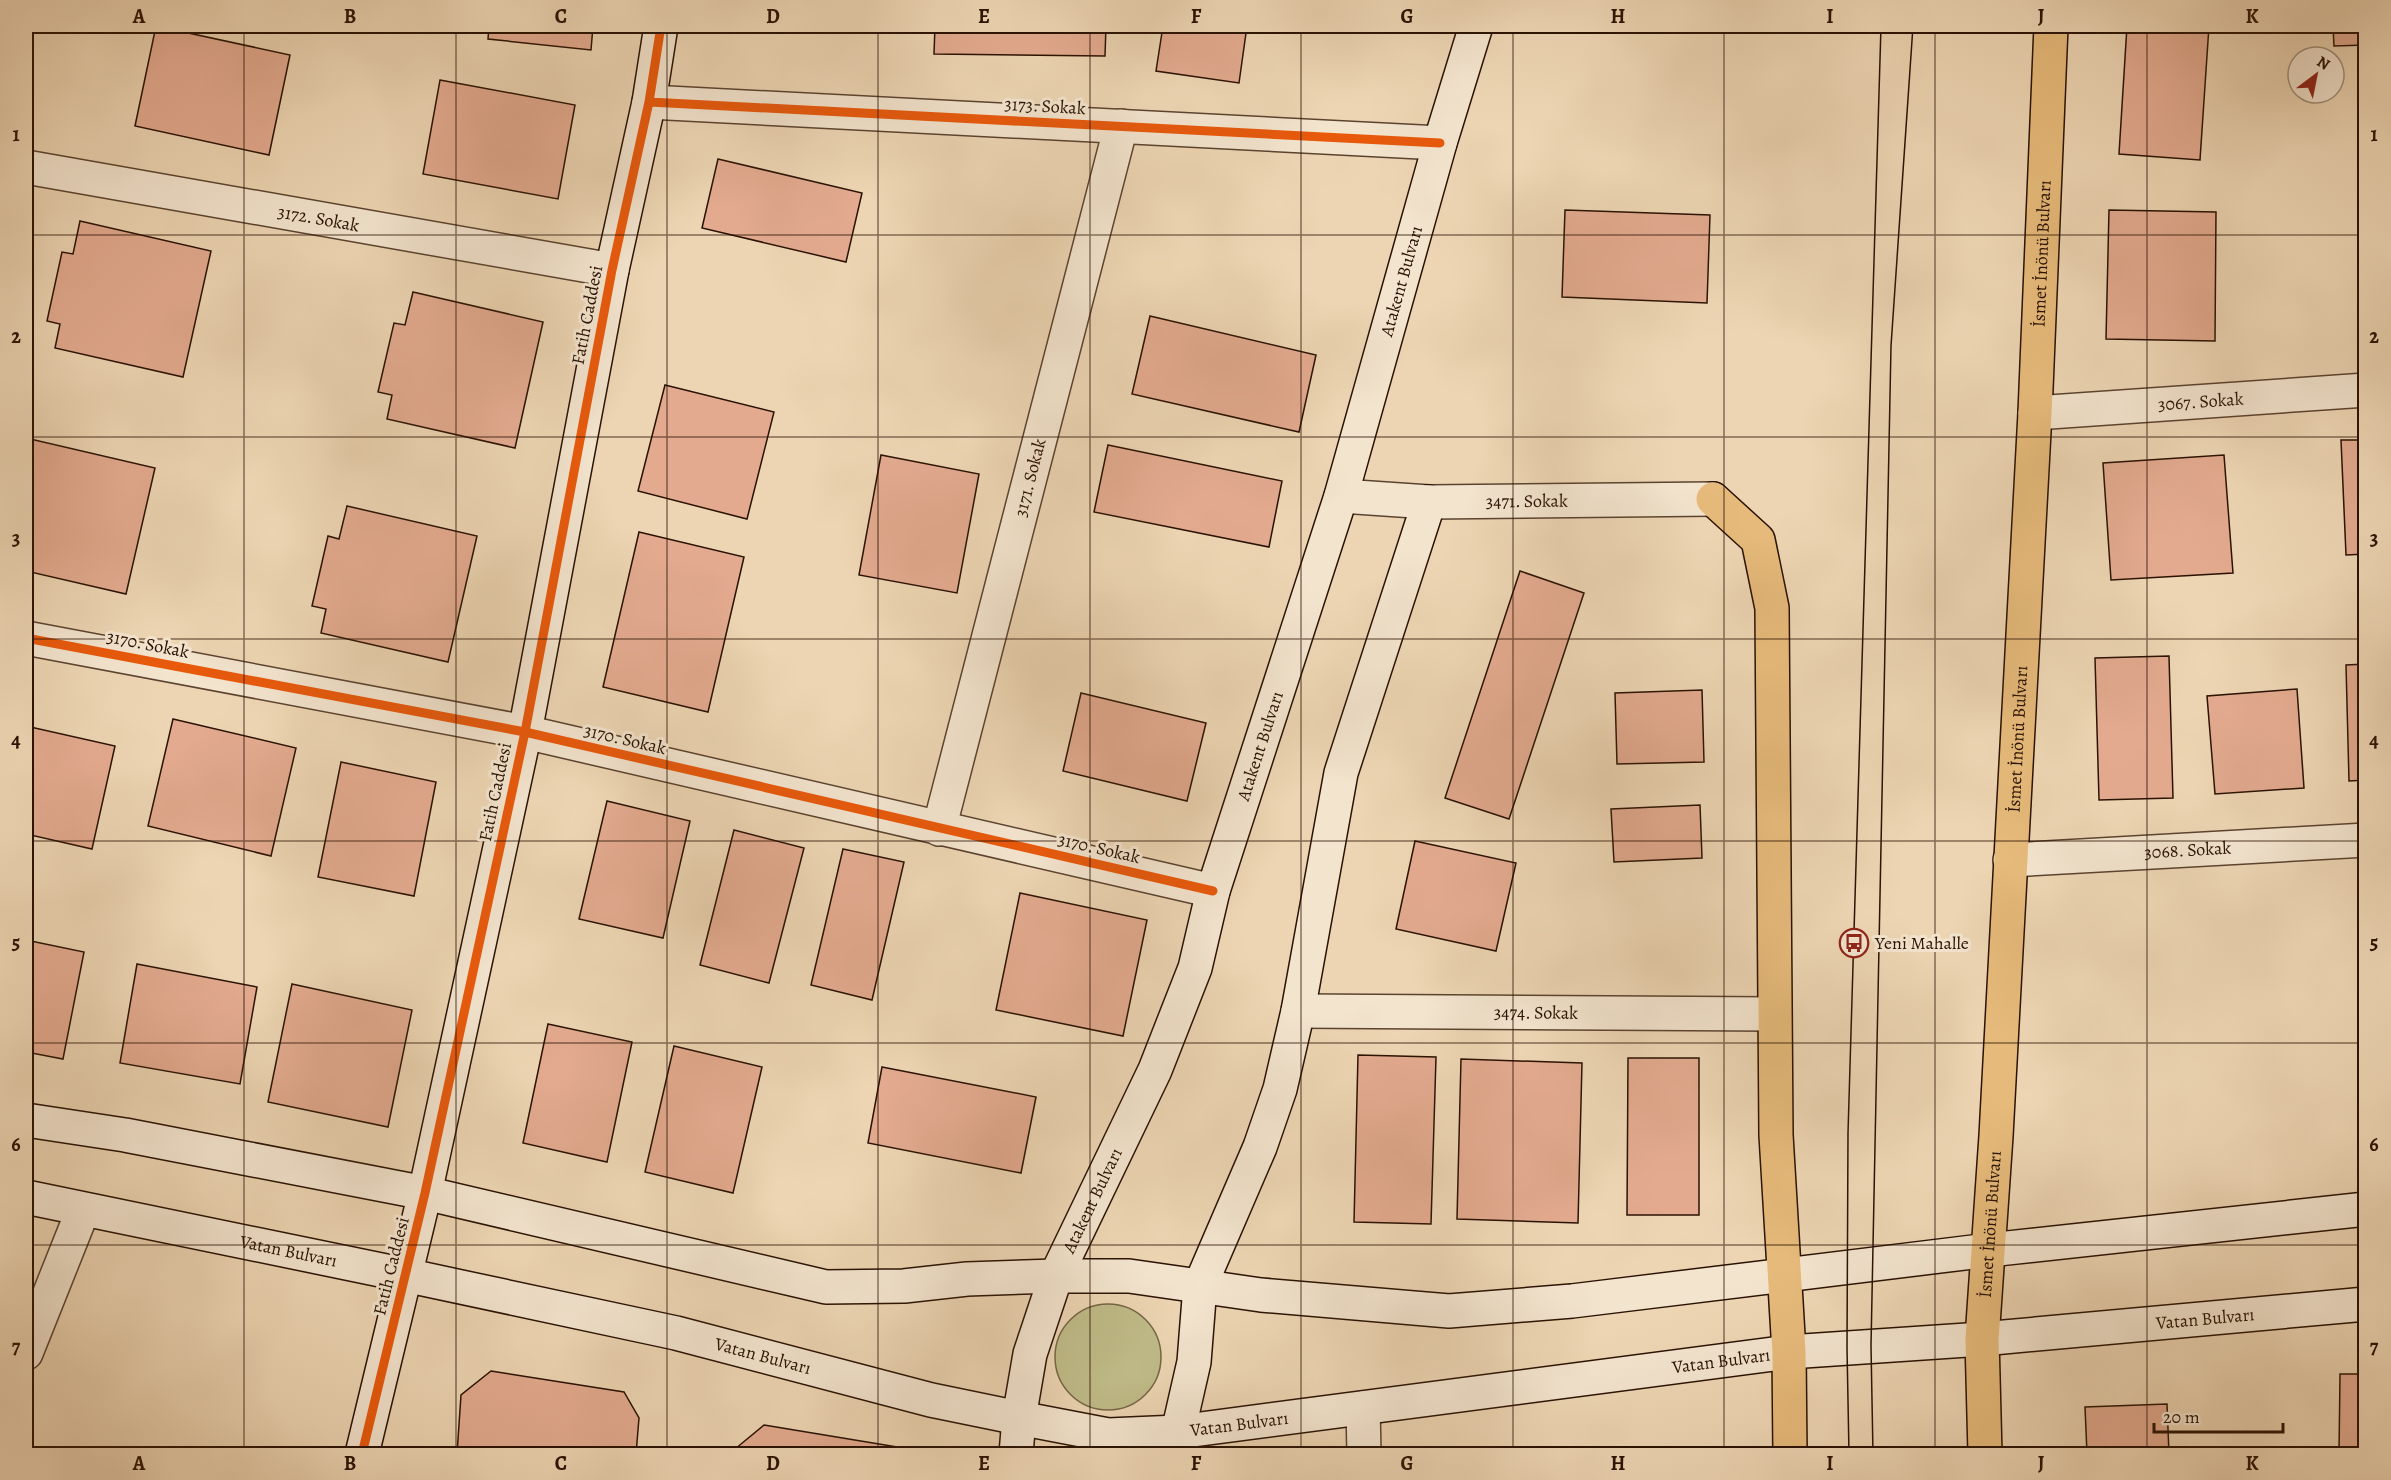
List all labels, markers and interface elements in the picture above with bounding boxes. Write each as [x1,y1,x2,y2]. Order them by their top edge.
text: A [132,3,146,30]
text: B [344,3,356,30]
text: C [555,3,567,30]
text: D [766,3,780,30]
text: E [978,3,990,30]
text: F [1191,3,1202,30]
text: G [1400,3,1414,30]
text: H [1611,3,1626,30]
text: I [1826,3,1834,30]
text: J [2038,3,2045,30]
text: K [2245,3,2259,30]
north arrow [2286,45,2346,105]
text: N [2313,51,2334,76]
street label: 3173. Sokak [1004,92,1086,120]
text: 1 [12,121,20,148]
text: 1 [2370,121,2378,148]
street label: İsmet İnönü Bulvarı [2027,180,2057,328]
street label: 3172. Sokak [276,199,361,237]
street label: Atakent Bulvarı [1374,223,1428,340]
street label: Fatih Caddesi [566,263,608,367]
text: 2 [11,323,21,350]
text: 2 [2369,323,2379,350]
street label: 3067. Sokak [2157,387,2244,416]
street label: 3171. Sokak [1008,436,1052,519]
street label: 3471. Sokak [1486,489,1568,513]
text: 3 [12,525,20,552]
text: 3 [2370,525,2378,552]
street label: 3170. Sokak [105,624,191,664]
street label: İsmet İnönü Bulvarı [2001,665,2033,813]
street label: Atakent Bulvarı [1231,688,1289,805]
street label: 3170. Sokak [582,718,668,760]
text: 4 [11,727,21,754]
text: 4 [2369,727,2379,754]
street label: Fatih Caddesi [473,740,517,844]
street label: 3170. Sokak [1056,827,1142,869]
street label: 3068. Sokak [2144,836,2232,864]
bus stop icon: Yeni Mahalle [1838,927,1870,959]
text: 5 [12,929,20,956]
text: 5 [2370,929,2378,956]
place label: Yeni Mahalle [1874,931,1969,955]
street label: 3474. Sokak [1494,1000,1578,1025]
text: 6 [11,1131,21,1158]
text: 6 [2369,1131,2379,1158]
street label: Atakent Bulvarı [1056,1144,1128,1258]
street label: İsmet İnönü Bulvarı [1973,1150,2007,1299]
street label: Fatih Caddesi [367,1214,415,1318]
street label: Vatan Bulvarı [237,1229,339,1273]
street label: Vatan Bulvarı [2154,1302,2255,1335]
street label: Vatan Bulvarı [711,1331,814,1380]
text: 7 [12,1333,21,1360]
text: 7 [2370,1333,2379,1360]
street label: Vatan Bulvarı [1670,1343,1772,1379]
scale bar [2154,1396,2283,1434]
text: 20 m [2163,1405,2200,1429]
street label: Vatan Bulvarı [1188,1406,1290,1442]
text: A [132,1450,146,1477]
text: B [344,1450,356,1477]
text: C [555,1450,567,1477]
text: D [766,1450,780,1477]
text: E [978,1450,990,1477]
text: F [1191,1450,1202,1477]
text: G [1400,1450,1414,1477]
text: H [1611,1450,1626,1477]
text: I [1826,1450,1834,1477]
text: J [2038,1450,2045,1477]
text: K [2245,1450,2259,1477]

